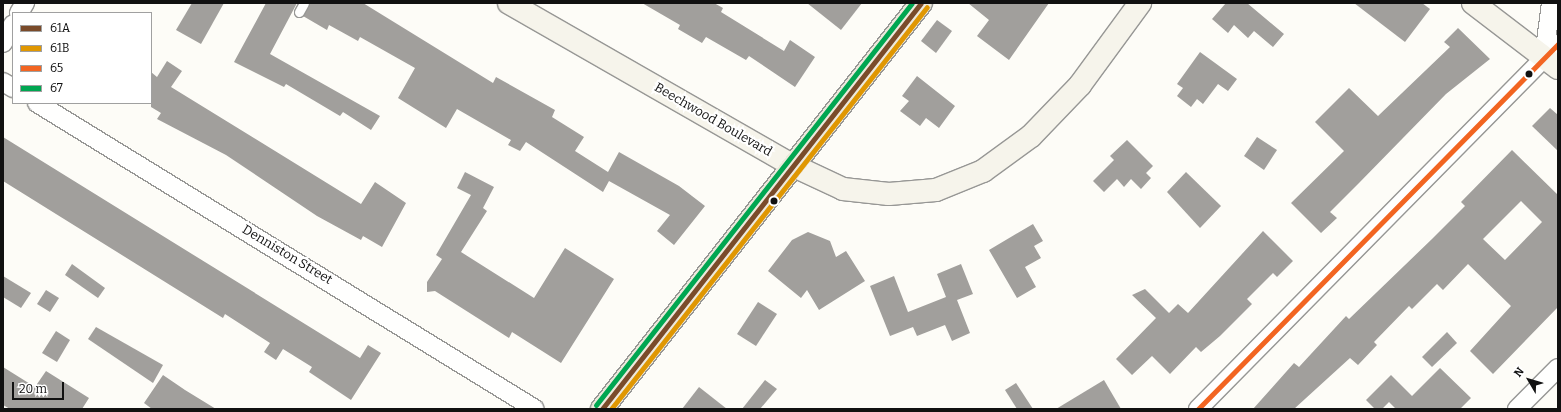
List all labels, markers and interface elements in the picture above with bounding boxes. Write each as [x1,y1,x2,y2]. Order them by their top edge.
legend [12,12,152,104]
text: 61A [50,21,70,35]
text: 61B [50,41,70,55]
text: 65 [50,61,63,75]
unlabelled marker [1524,69,1534,79]
street label: Beechwood Boulevard [651,80,775,160]
text: 67 [50,81,63,95]
unlabelled marker [769,196,779,206]
street label: Denniston Street [239,222,335,288]
north arrow [1509,360,1549,400]
text: N [1511,365,1527,380]
scale bar [14,374,66,400]
text: 20 m [19,382,47,396]

